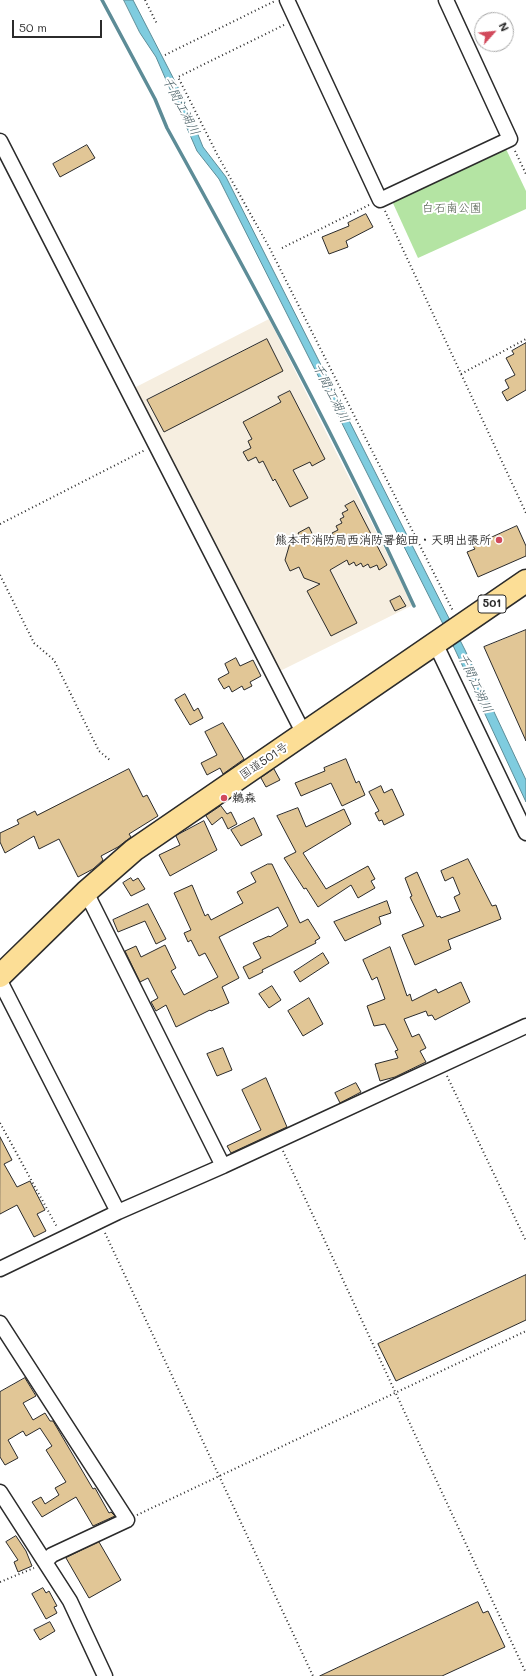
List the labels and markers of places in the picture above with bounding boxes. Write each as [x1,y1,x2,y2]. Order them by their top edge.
place label: 熊本市消防局西消防署飽田・天明出張所 [275,533,491,547]
marker: 熊本市消防局西消防署飽田・天明出張所 [494,535,504,545]
place label: 鵜森 [232,791,256,805]
marker: 鵜森 [219,793,229,803]

